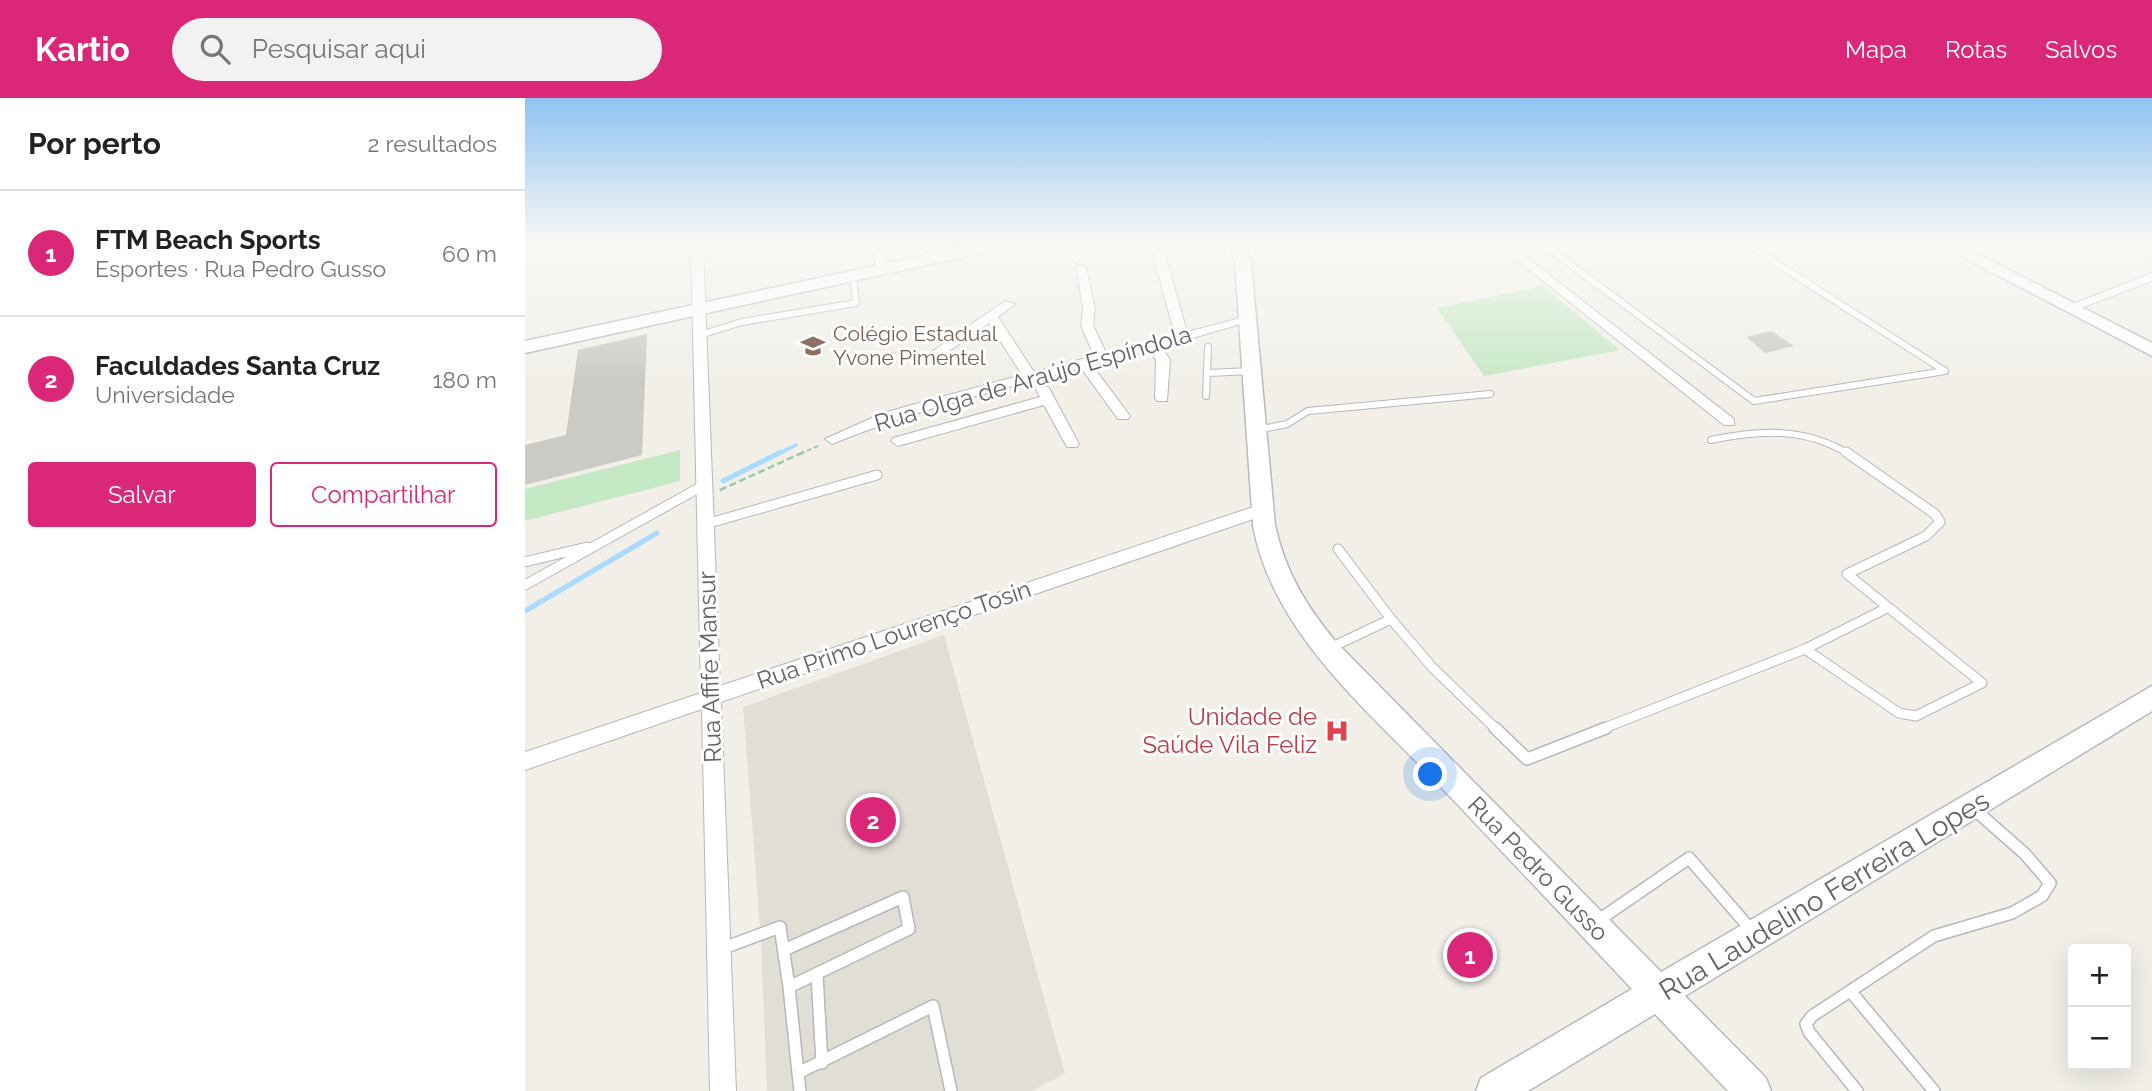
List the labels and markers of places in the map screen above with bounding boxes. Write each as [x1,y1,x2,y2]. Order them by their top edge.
place label: Colégio Estadual Yvone Pimentel [833,321,998,370]
school or university icon: Colégio Estadual Yvone Pimentel [799,332,827,360]
place label: Unidade de Saúde Vila Feliz [1143,702,1317,759]
hospital icon: Unidade de Saúde Vila Feliz [1323,717,1351,745]
pin: 2 [850,794,896,846]
pin: 1 [1447,929,1493,981]

